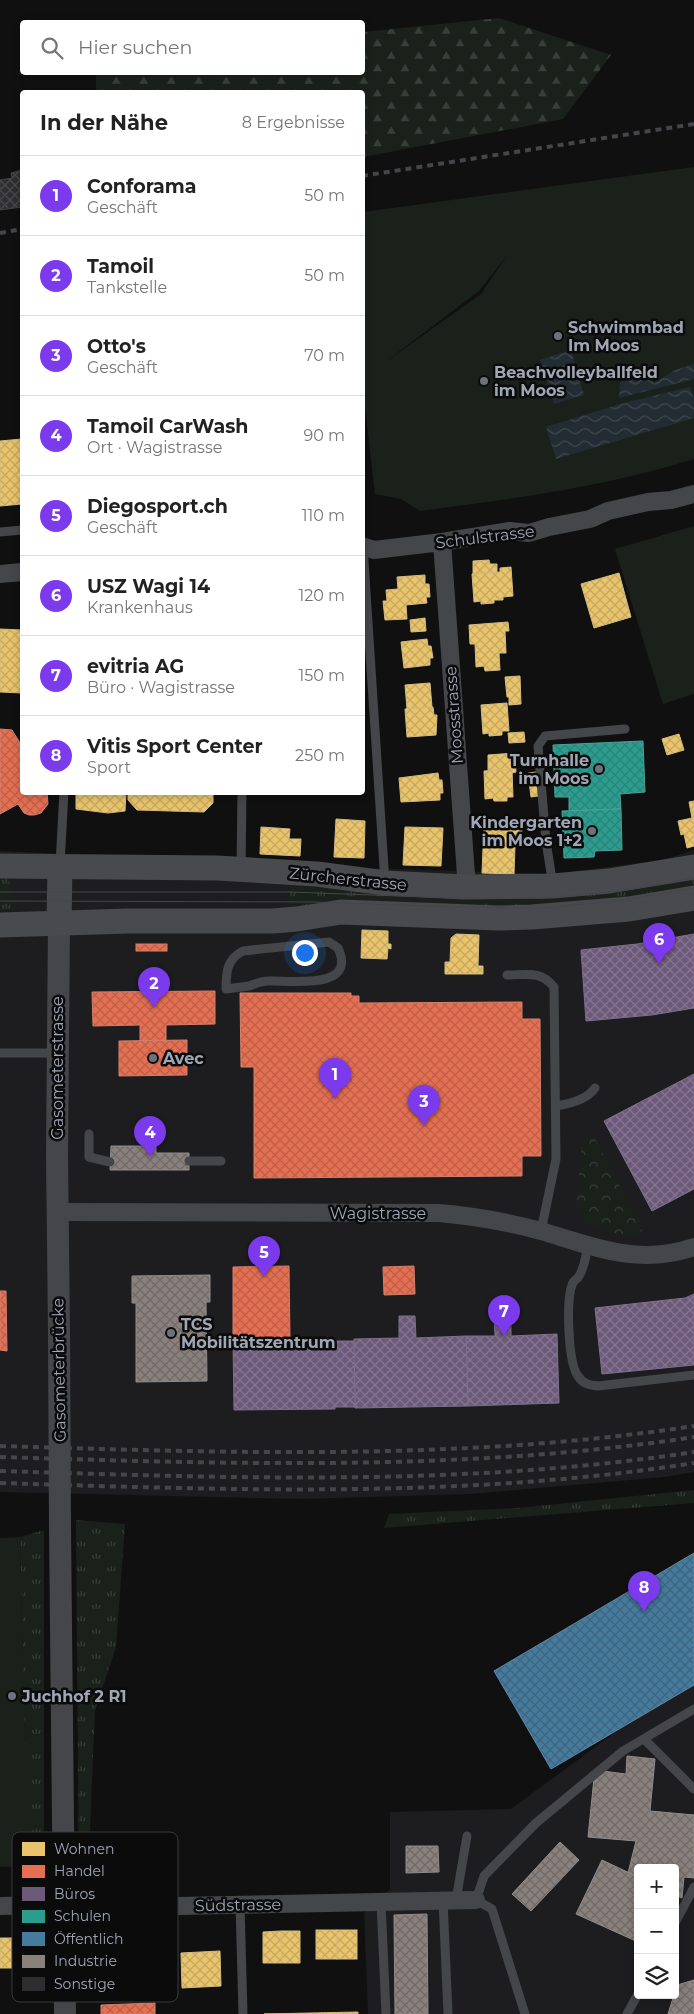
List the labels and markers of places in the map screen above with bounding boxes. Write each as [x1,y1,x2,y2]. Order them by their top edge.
place label: Schwimmbad Im Moos [568,318,684,355]
marker: Schwimmbad Im Moos [552,330,564,342]
place label: Beachvolleyballfeld im Moos [494,363,658,400]
marker: Beachvolleyballfeld im Moos [478,375,490,387]
place label: Turnhalle im Moos [510,751,589,788]
marker: Turnhalle im Moos [593,763,605,775]
place label: Kindergarten im Moos 1+2 [470,813,582,850]
marker: Kindergarten im Moos 1+2 [586,825,598,837]
pin: 6 [643,923,675,964]
pin: 2 [138,967,170,1008]
place label: Avec [162,1049,204,1068]
marker: Avec [147,1052,159,1064]
pin: 1 [319,1058,351,1099]
pin: 3 [408,1085,440,1126]
pin: 4 [134,1116,166,1157]
pin: 5 [248,1236,280,1277]
pin: 7 [488,1295,520,1336]
place label: TCS Mobilitätszentrum [181,1315,336,1352]
marker: TCS Mobilitätszentrum [165,1327,177,1339]
pin: 8 [628,1571,660,1612]
place label: Juchhof 2 R1 [21,1687,127,1706]
marker: Juchhof 2 R1 [6,1690,18,1702]

